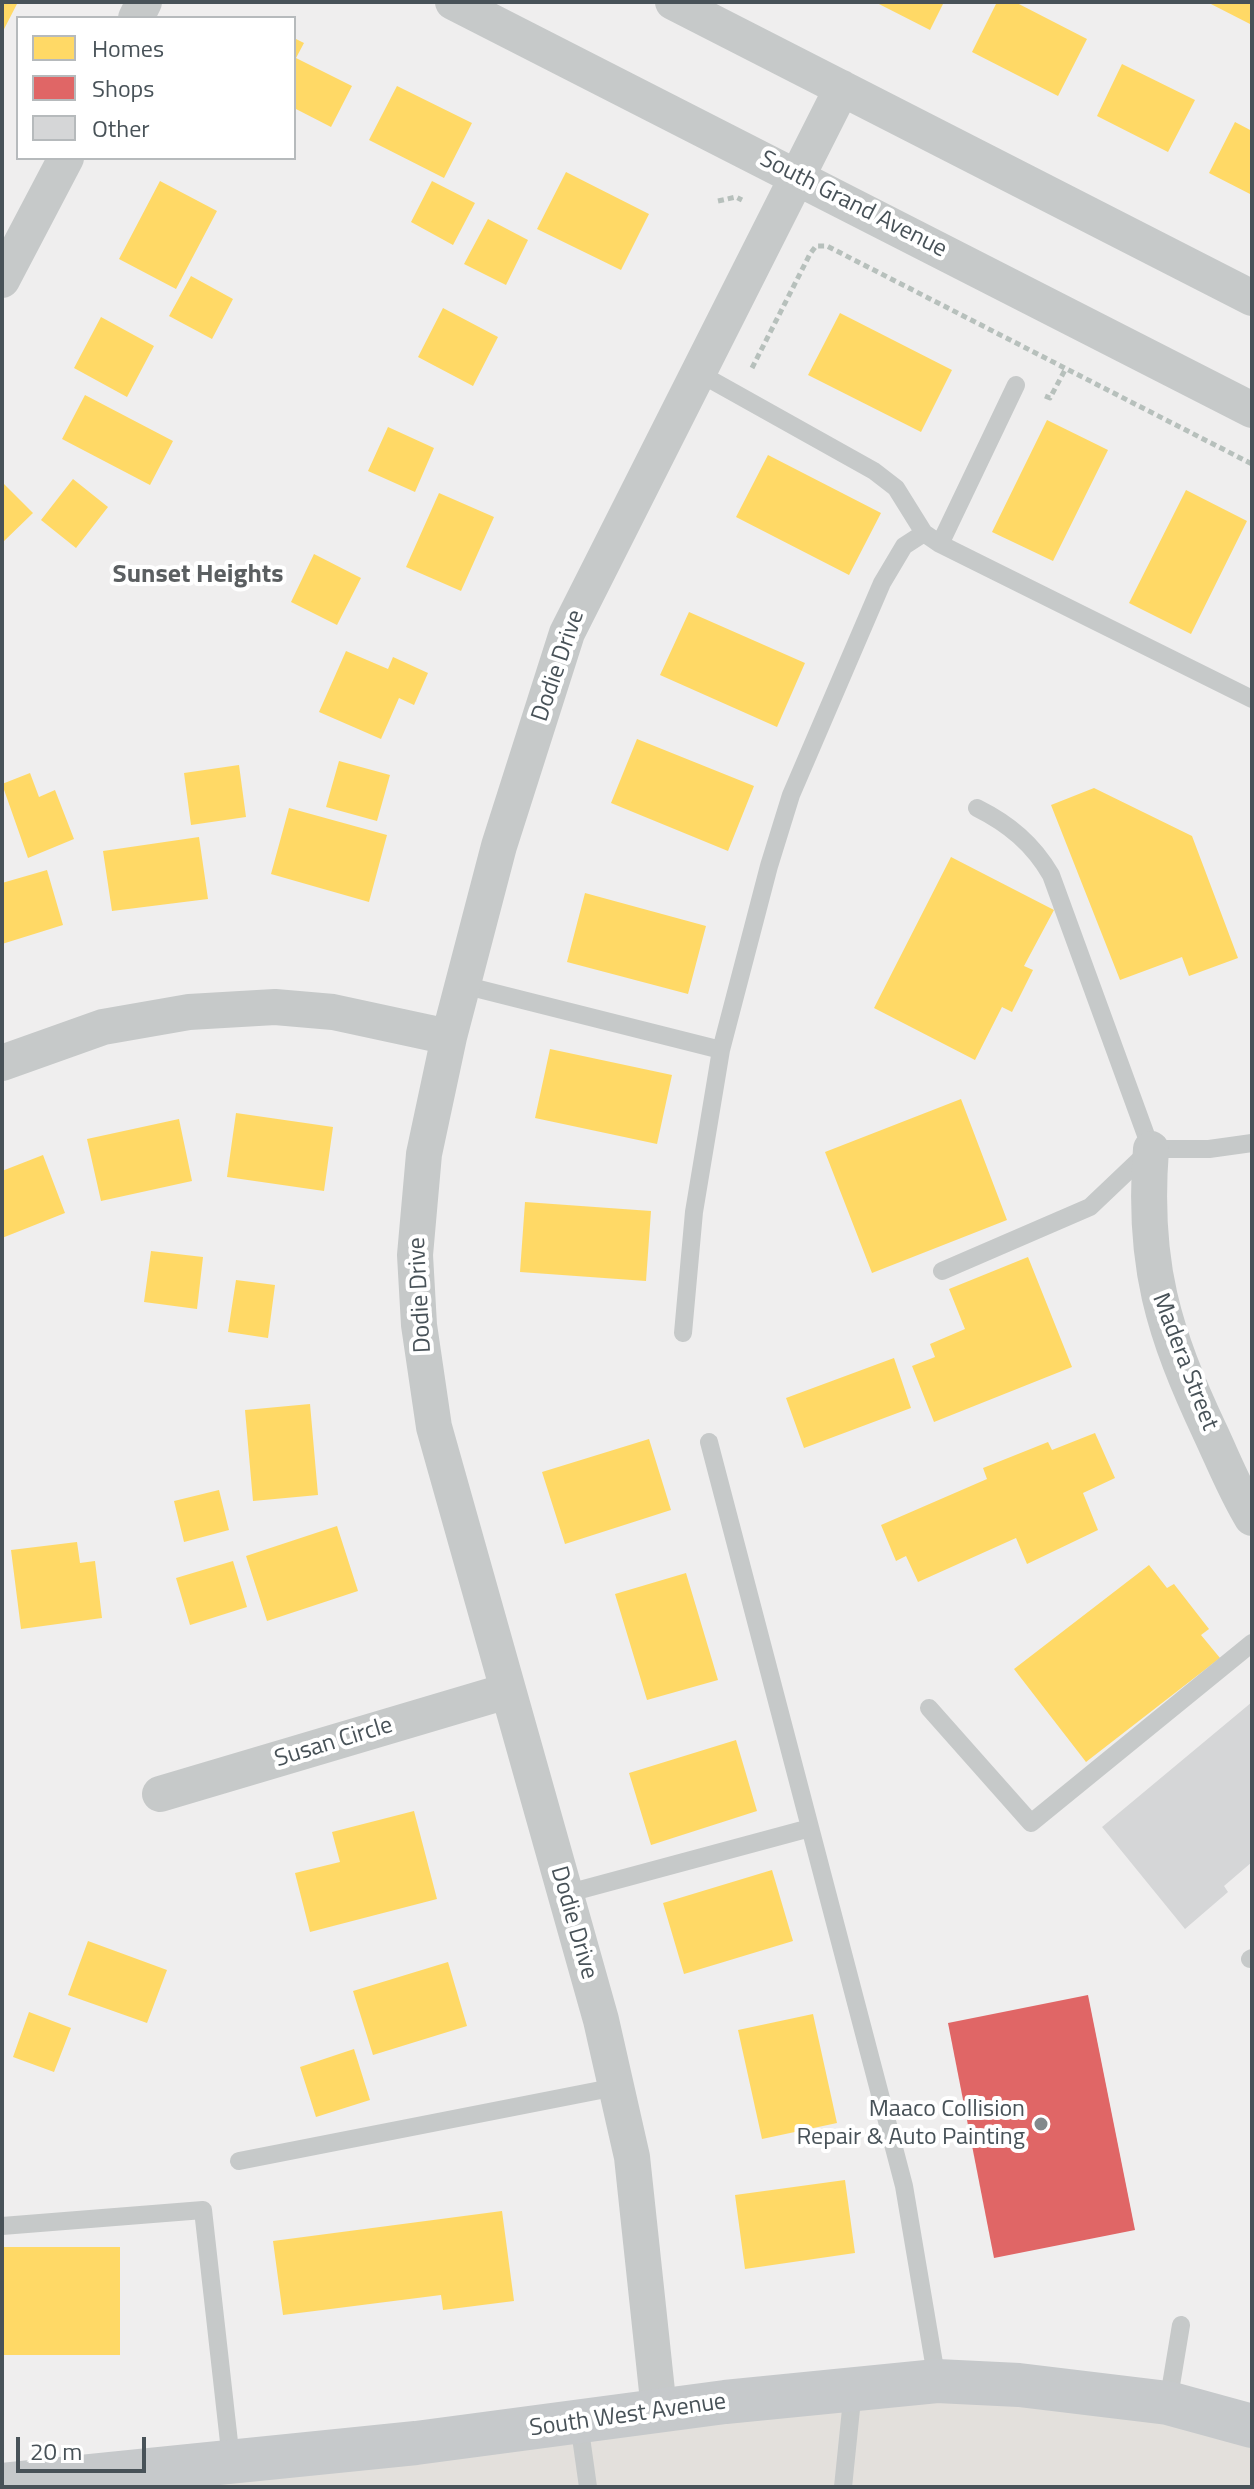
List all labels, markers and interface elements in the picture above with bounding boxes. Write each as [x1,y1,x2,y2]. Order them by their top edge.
legend [16,16,296,160]
text: Homes [92,30,164,66]
text: Shops [92,70,154,106]
text: Other [92,110,150,146]
street label: South Grand Avenue [755,145,951,265]
district label: Sunset Heights [112,560,284,592]
street label: Dodie Drive [527,606,591,726]
street label: Dodie Drive [404,1236,438,1354]
street label: Madera Street [1145,1289,1223,1435]
street label: Susan Circle [272,1711,396,1775]
street label: Dodie Drive [543,1863,603,1983]
place label: Maaco Collision Repair & Auto Painting [796,2096,1025,2152]
marker: Maaco Collision Repair & Auto Painting [1032,2115,1050,2133]
street label: South West Avenue [528,2388,728,2444]
scale bar [20,2421,150,2471]
text: 20 m [30,2433,82,2469]

